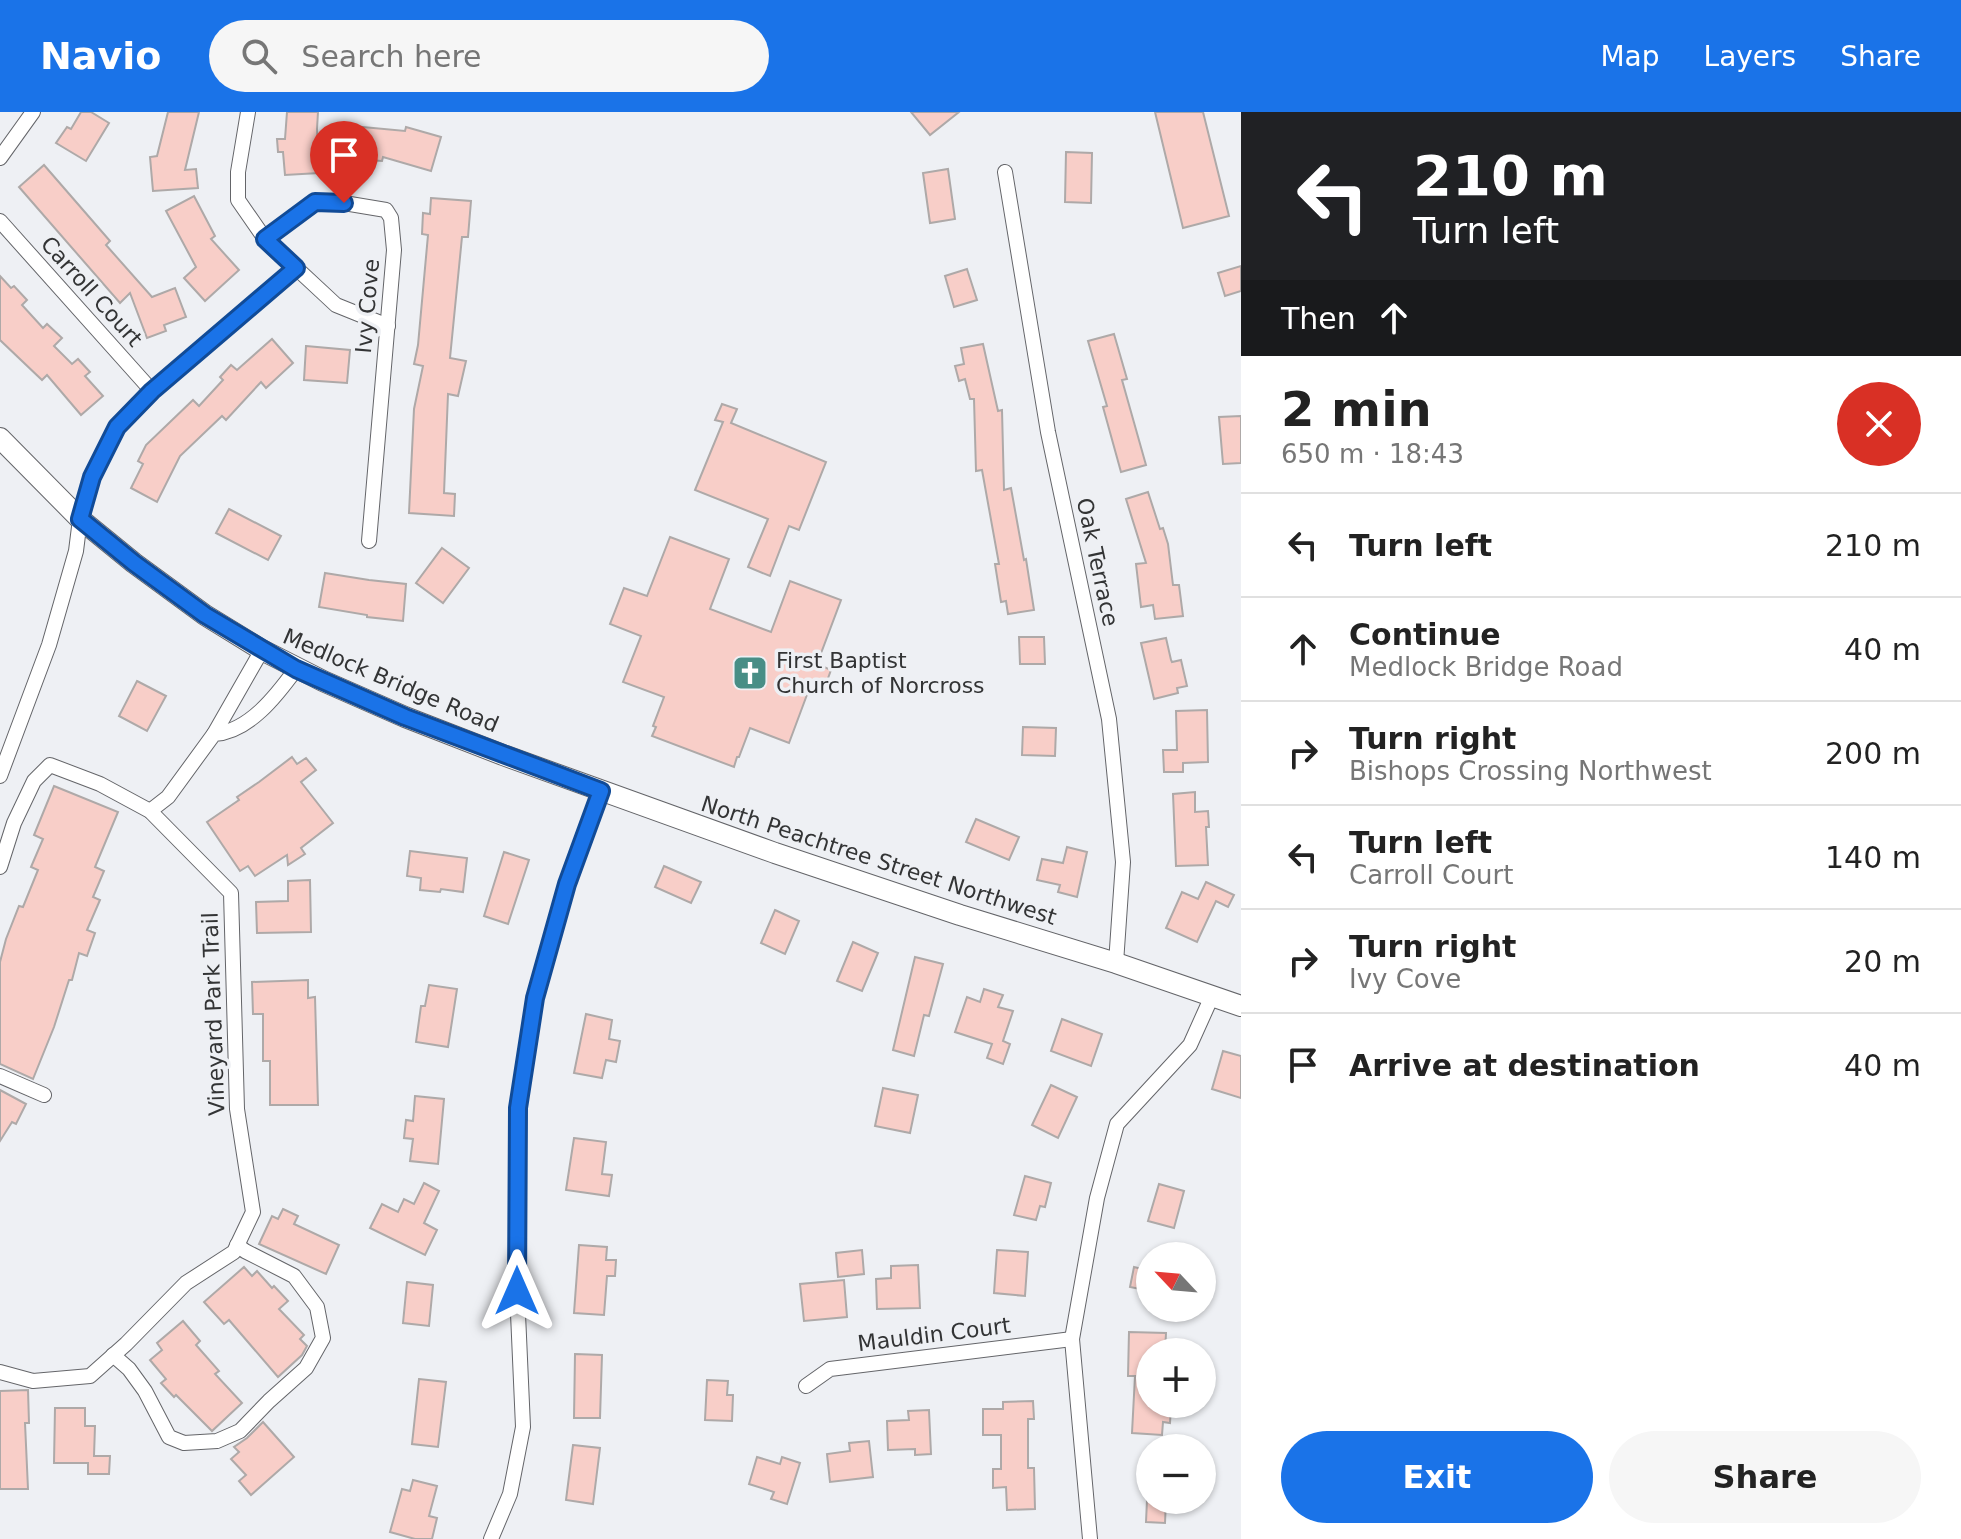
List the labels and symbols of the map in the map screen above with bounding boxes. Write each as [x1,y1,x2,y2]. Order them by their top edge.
pin [310,121,378,203]
street label: Carroll Court [36,231,148,352]
street label: Ivy Cove [351,258,384,354]
street label: Oak Terrace [1072,496,1123,629]
street label: Medlock Bridge Road [279,624,502,737]
place label: First Baptist Church of Norcross [776,648,985,698]
church icon: First Baptist Church of Norcross [731,654,769,692]
street label: North Peachtree Street Northwest [698,791,1060,930]
street label: Vineyard Park Trail [197,912,230,1116]
north arrow [1136,1242,1216,1322]
position arrow [475,1249,559,1333]
street label: Mauldin Court [856,1313,1012,1356]

